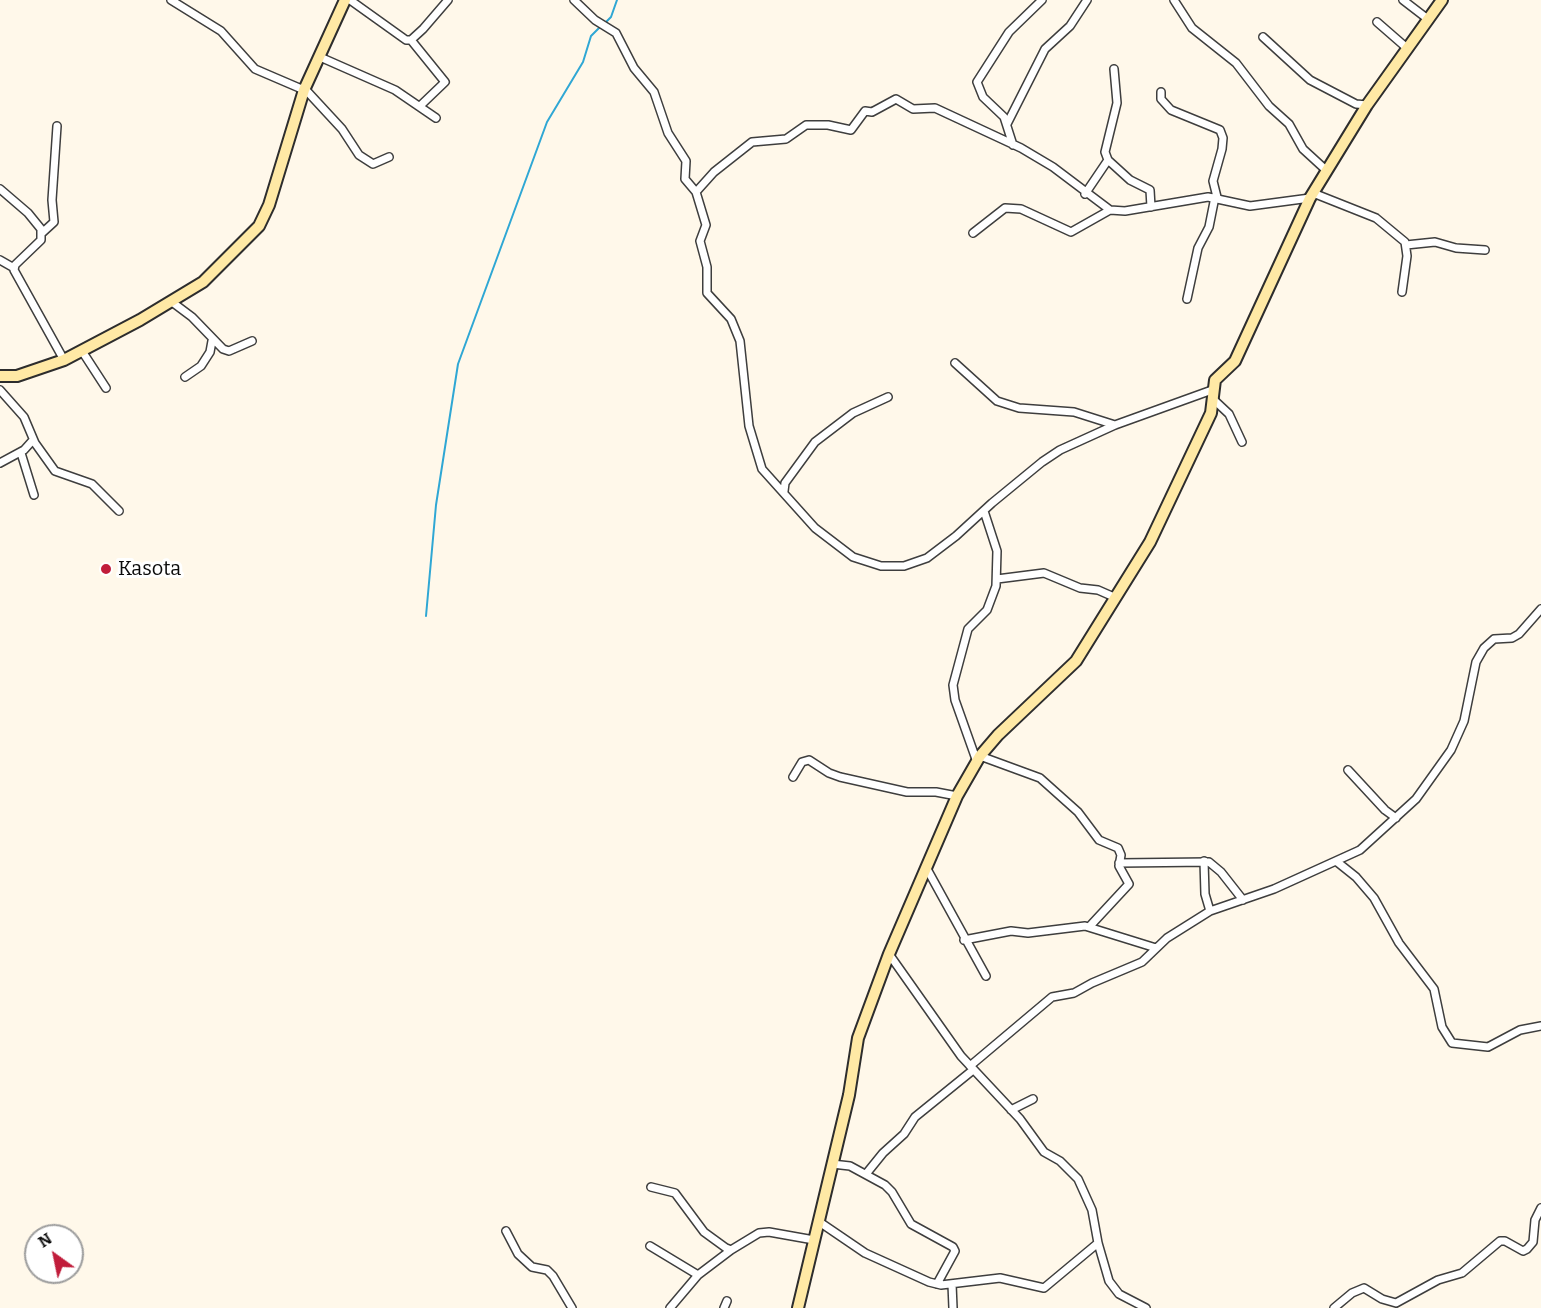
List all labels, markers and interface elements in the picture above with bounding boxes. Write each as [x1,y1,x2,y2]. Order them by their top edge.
place label: Kasota [118,557,181,581]
marker: Kasota [99,562,113,576]
north arrow [24,1224,84,1284]
text: N [35,1229,55,1251]

